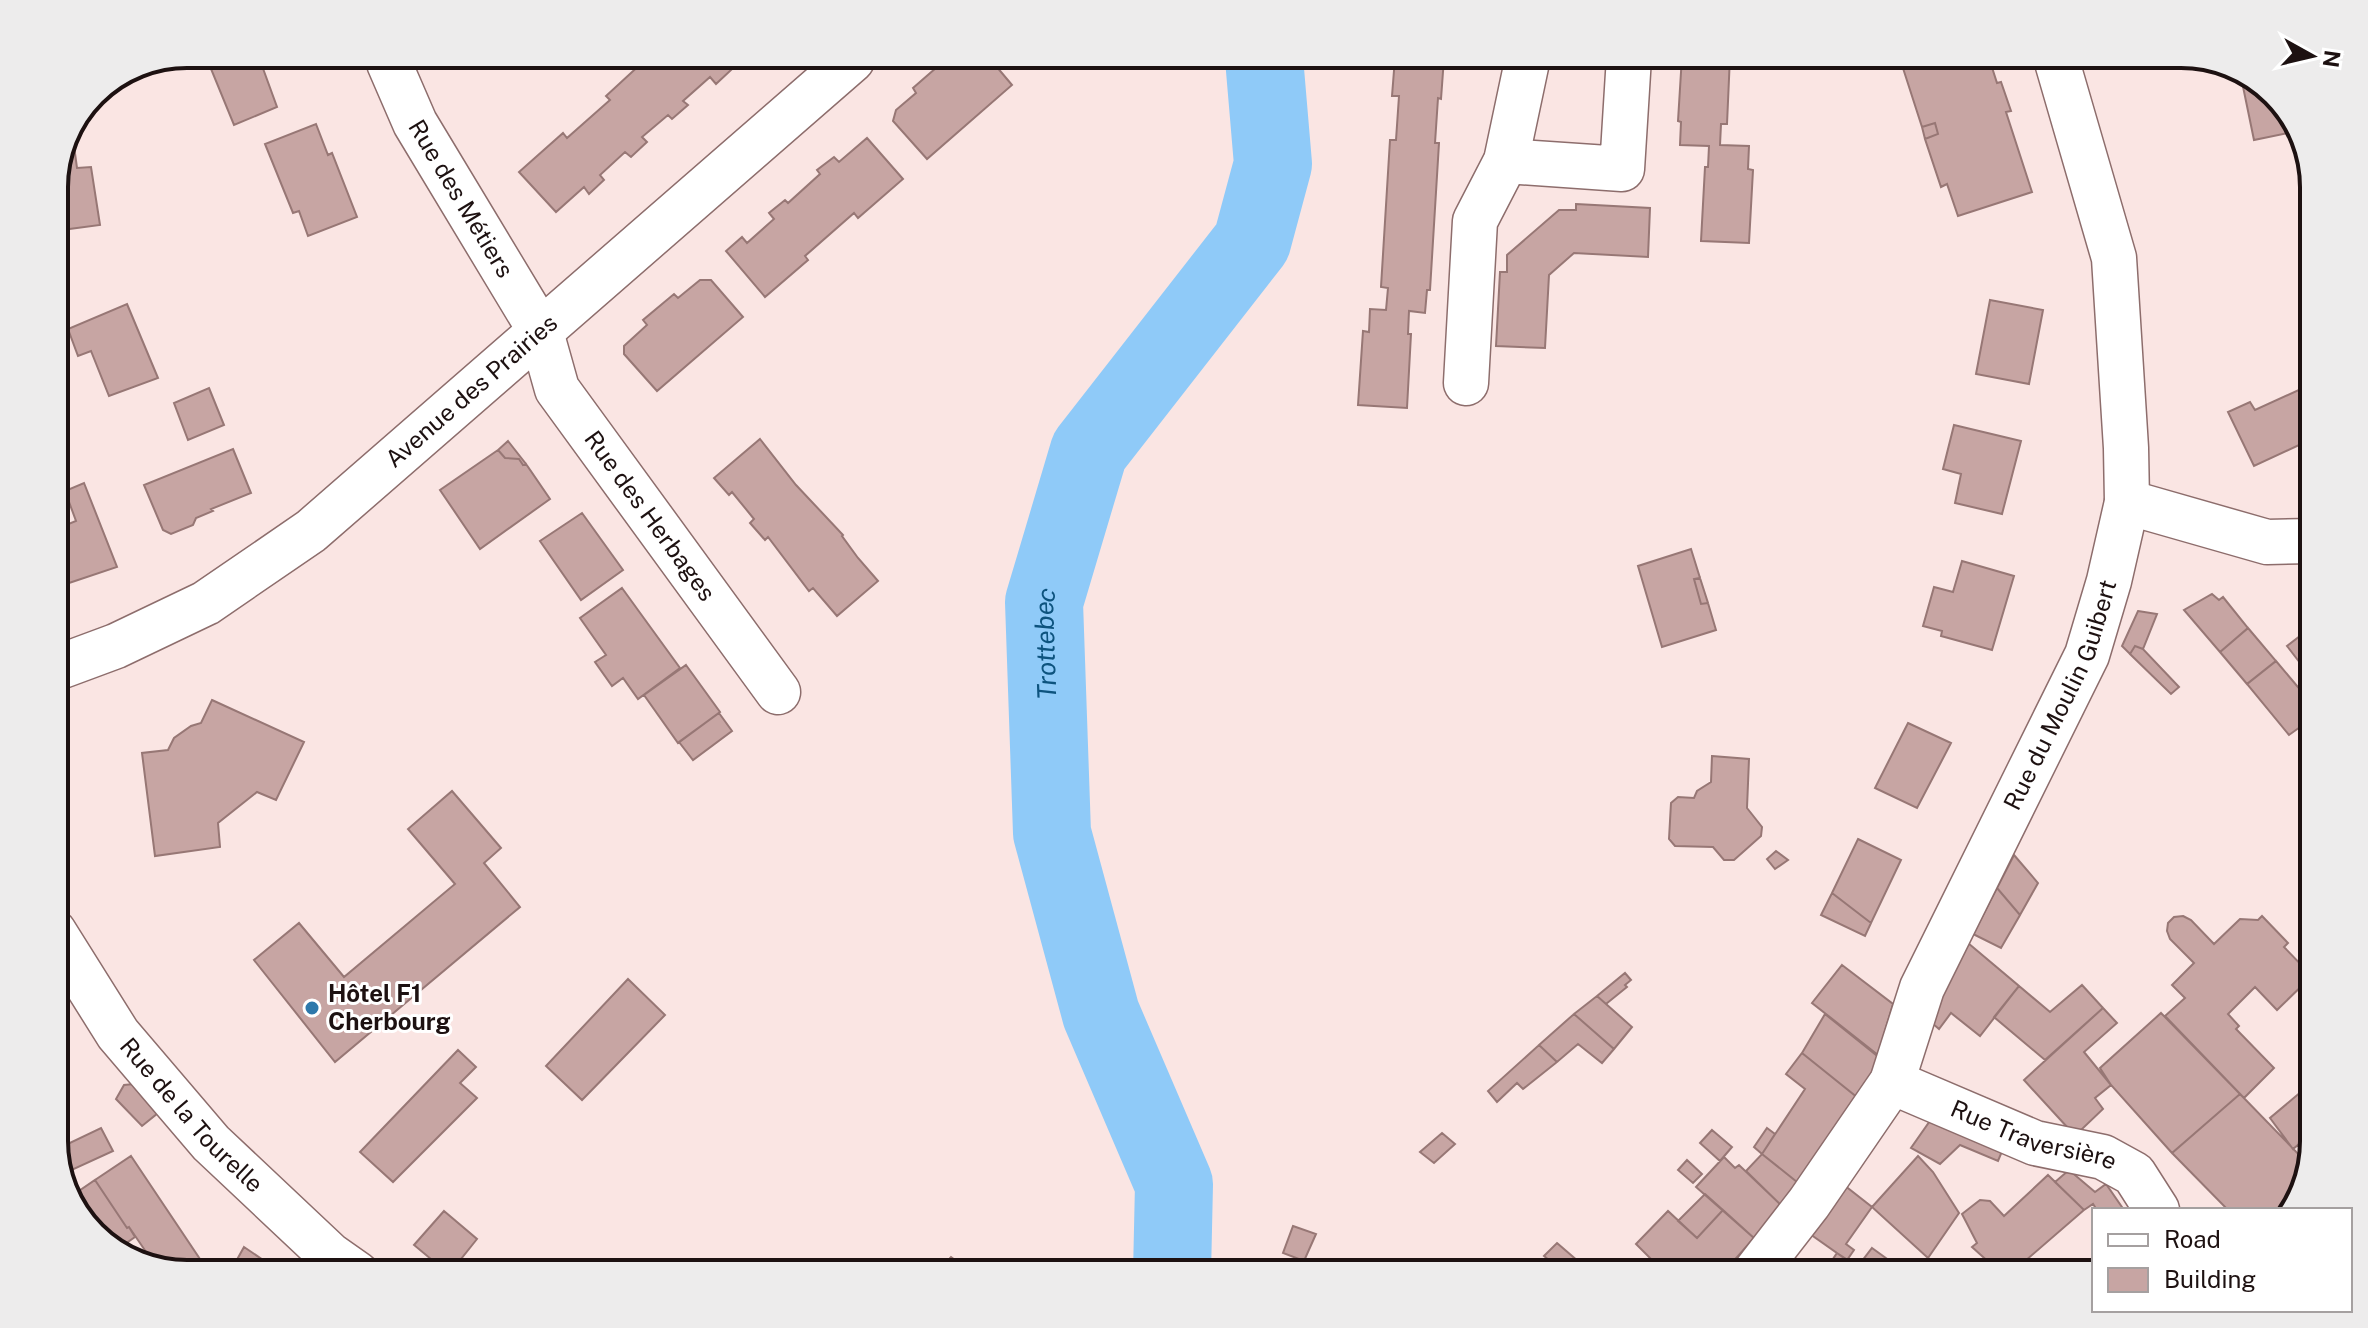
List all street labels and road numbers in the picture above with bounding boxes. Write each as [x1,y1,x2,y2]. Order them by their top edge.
street label: Rue des Métiers [403,114,520,282]
street label: Avenue des Prairies [379,308,562,473]
street label: Rue des Herbages [579,425,722,606]
street label: Rue du Moulin Guibert [1998,576,2122,814]
street label: Rue de la Tourelle [115,1032,269,1198]
street label: Rue Traversière [1947,1094,2123,1175]

